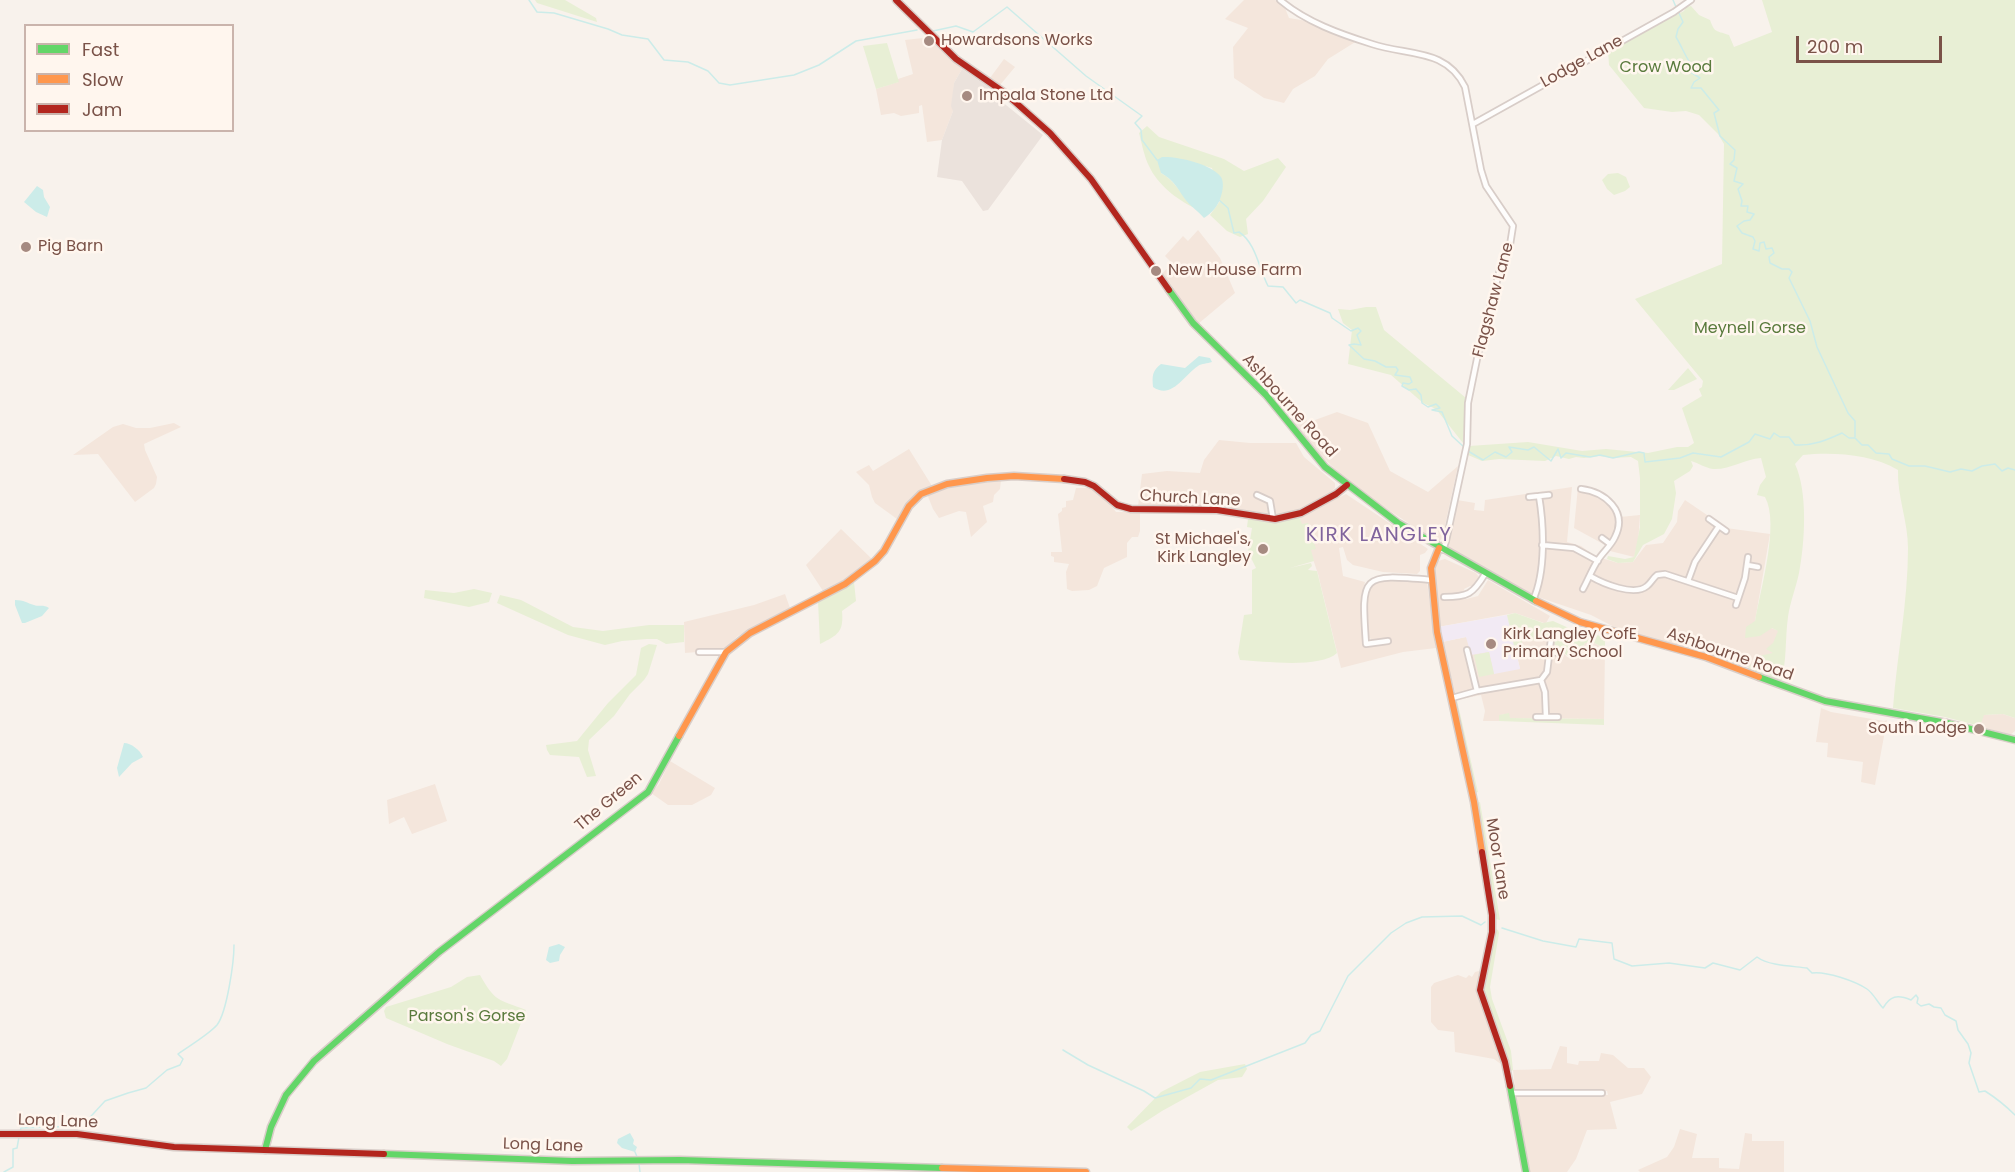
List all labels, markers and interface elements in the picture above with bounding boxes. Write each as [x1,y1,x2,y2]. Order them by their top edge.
legend [24,24,234,132]
scale bar [1799,24,1944,62]
place label: Howardsons Works [941,31,1093,51]
street label: Lodge Lane [1538,32,1626,92]
marker: Howardsons Works [922,34,936,48]
text: 200 m [1807,34,1863,59]
text: Fast [82,37,119,62]
park label: Crow Wood [1620,58,1712,78]
text: Slow [82,67,123,92]
place label: Impala Stone Ltd [979,86,1114,106]
marker: Impala Stone Ltd [960,89,974,103]
text: Jam [82,97,122,122]
place label: Pig Barn [38,237,103,257]
marker: Pig Barn [19,240,33,254]
street label: Flagshaw Lane [1469,240,1519,360]
place label: New House Farm [1168,261,1302,281]
marker: New House Farm [1149,264,1163,278]
park label: Meynell Gorse [1694,319,1806,339]
street label: Ashbourne Road [1237,350,1341,462]
street label: Church Lane [1139,487,1241,511]
district label: KIRK LANGLEY [1306,524,1452,548]
place label: St Michael's, Kirk Langley [1155,530,1251,568]
marker: St Michael's, Kirk Langley [1256,542,1270,556]
street label: Ashbourne Road [1664,624,1796,686]
place label: Kirk Langley CofE Primary School [1503,625,1637,663]
marker: Kirk Langley CofE Primary School [1484,637,1498,651]
place label: South Lodge [1868,719,1967,739]
marker: South Lodge [1972,722,1986,736]
street label: The Green [572,768,646,836]
street label: Moor Lane [1481,817,1513,901]
park label: Parson's Gorse [409,1007,525,1027]
street label: Long Lane [18,1111,98,1133]
street label: Long Lane [503,1135,583,1157]

